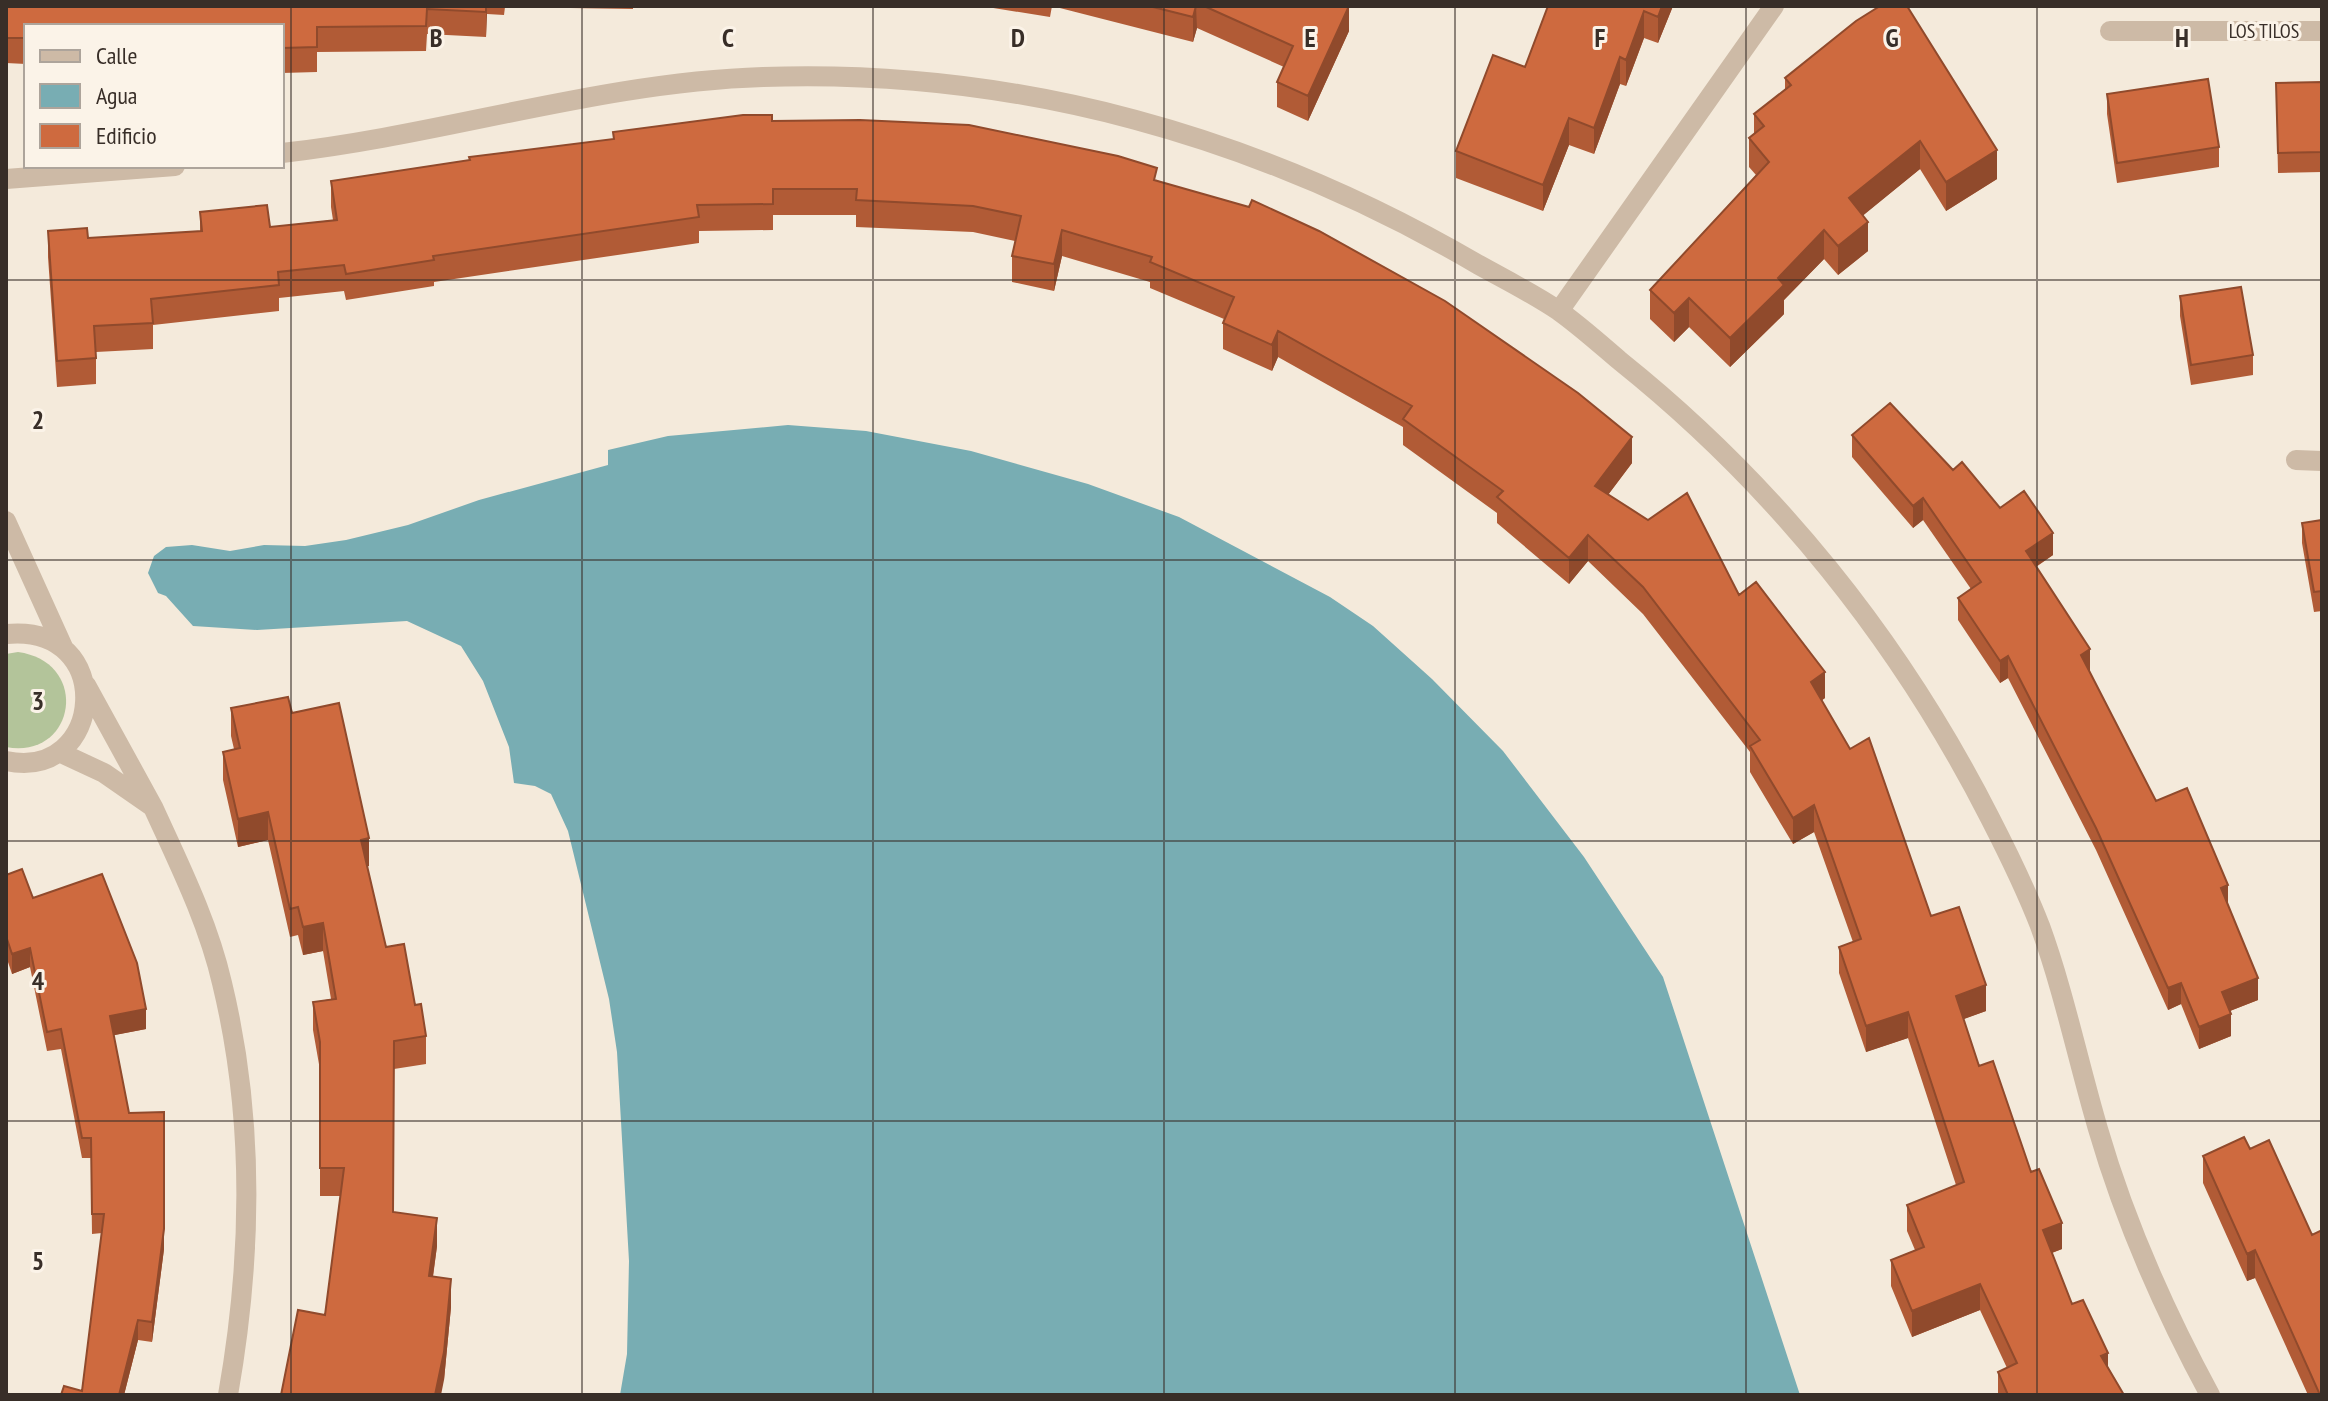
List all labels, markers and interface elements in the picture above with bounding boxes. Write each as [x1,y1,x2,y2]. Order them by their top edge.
street label: LOS TILOS [2229,18,2299,44]
text: B [430,21,443,54]
text: C [722,21,734,54]
text: D [1011,21,1025,54]
text: E [1304,21,1316,54]
text: F [1595,21,1606,54]
text: G [1885,21,1899,54]
text: H [2175,21,2189,54]
legend [24,24,284,168]
text: Calle [96,40,137,71]
text: Agua [96,80,137,111]
text: Edificio [96,120,157,151]
text: 2 [32,403,44,436]
text: 3 [32,684,44,717]
text: 4 [32,964,45,997]
text: 5 [32,1244,44,1277]

